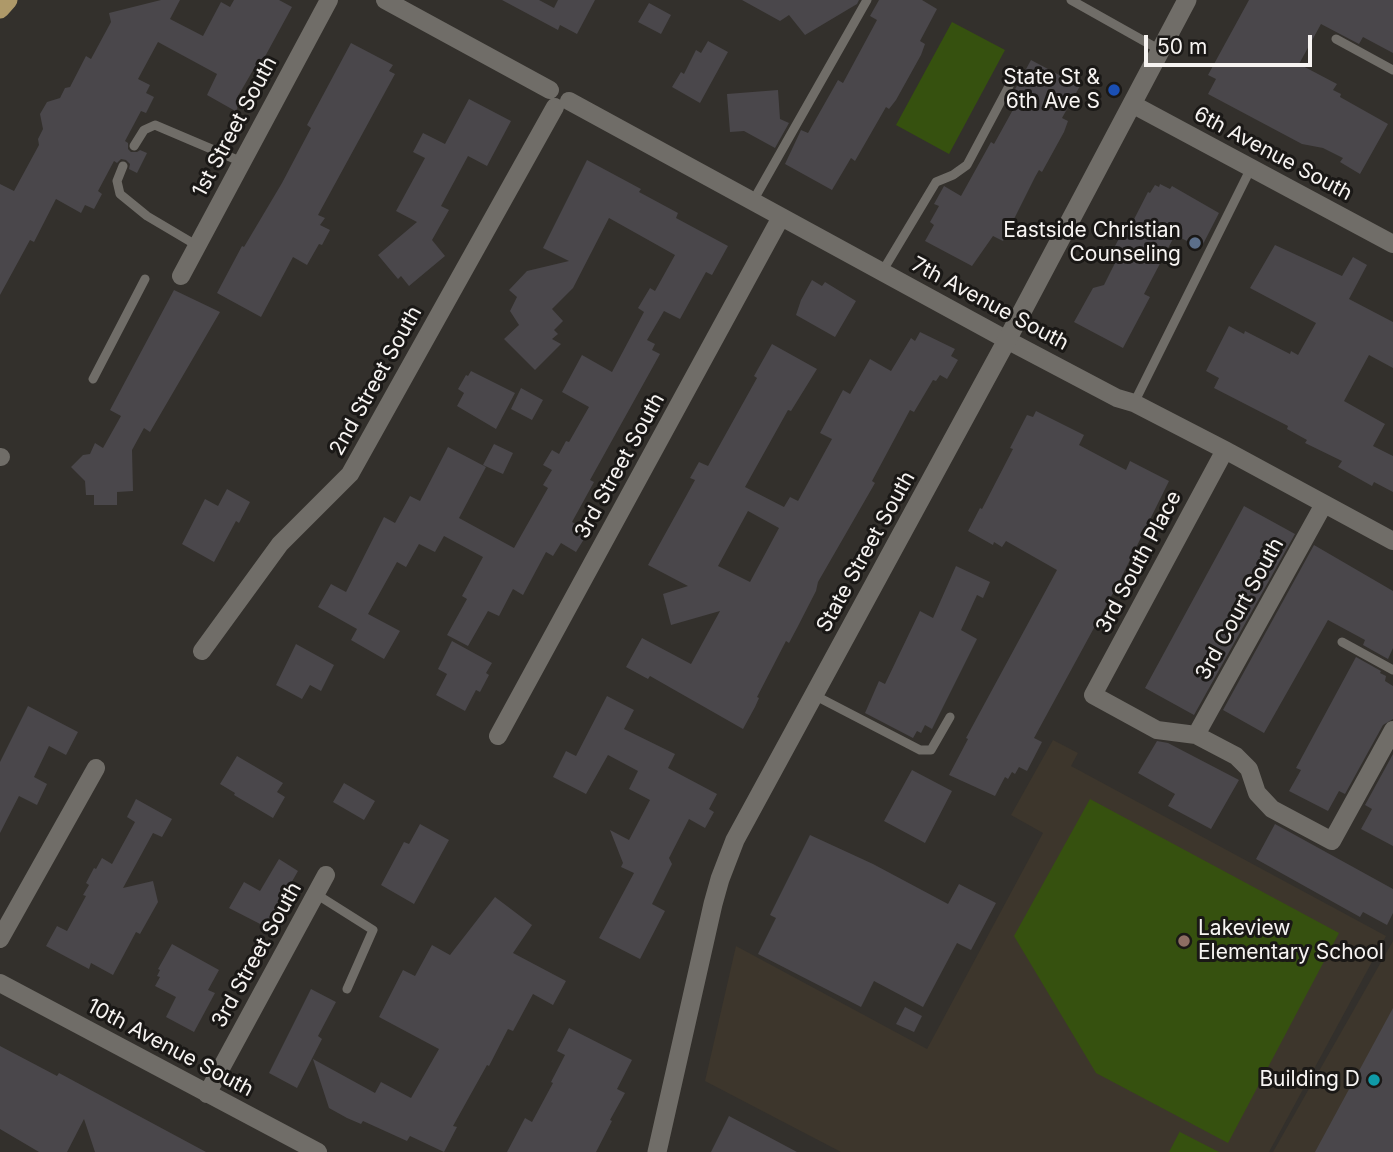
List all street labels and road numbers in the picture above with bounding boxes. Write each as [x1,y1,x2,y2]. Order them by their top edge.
street label: 1st Street South [187,53,283,201]
street label: 6th Avenue South [1190,102,1356,206]
street label: 7th Avenue South [907,252,1073,356]
street label: 2nd Street South [325,302,427,460]
street label: 3rd Street South [570,389,670,543]
street label: State Street South [811,467,921,637]
street label: 3rd South Place [1091,487,1187,637]
street label: 3rd Court South [1191,534,1289,684]
street label: 3rd Street South [207,878,307,1032]
street label: 10th Avenue South [83,994,257,1102]

